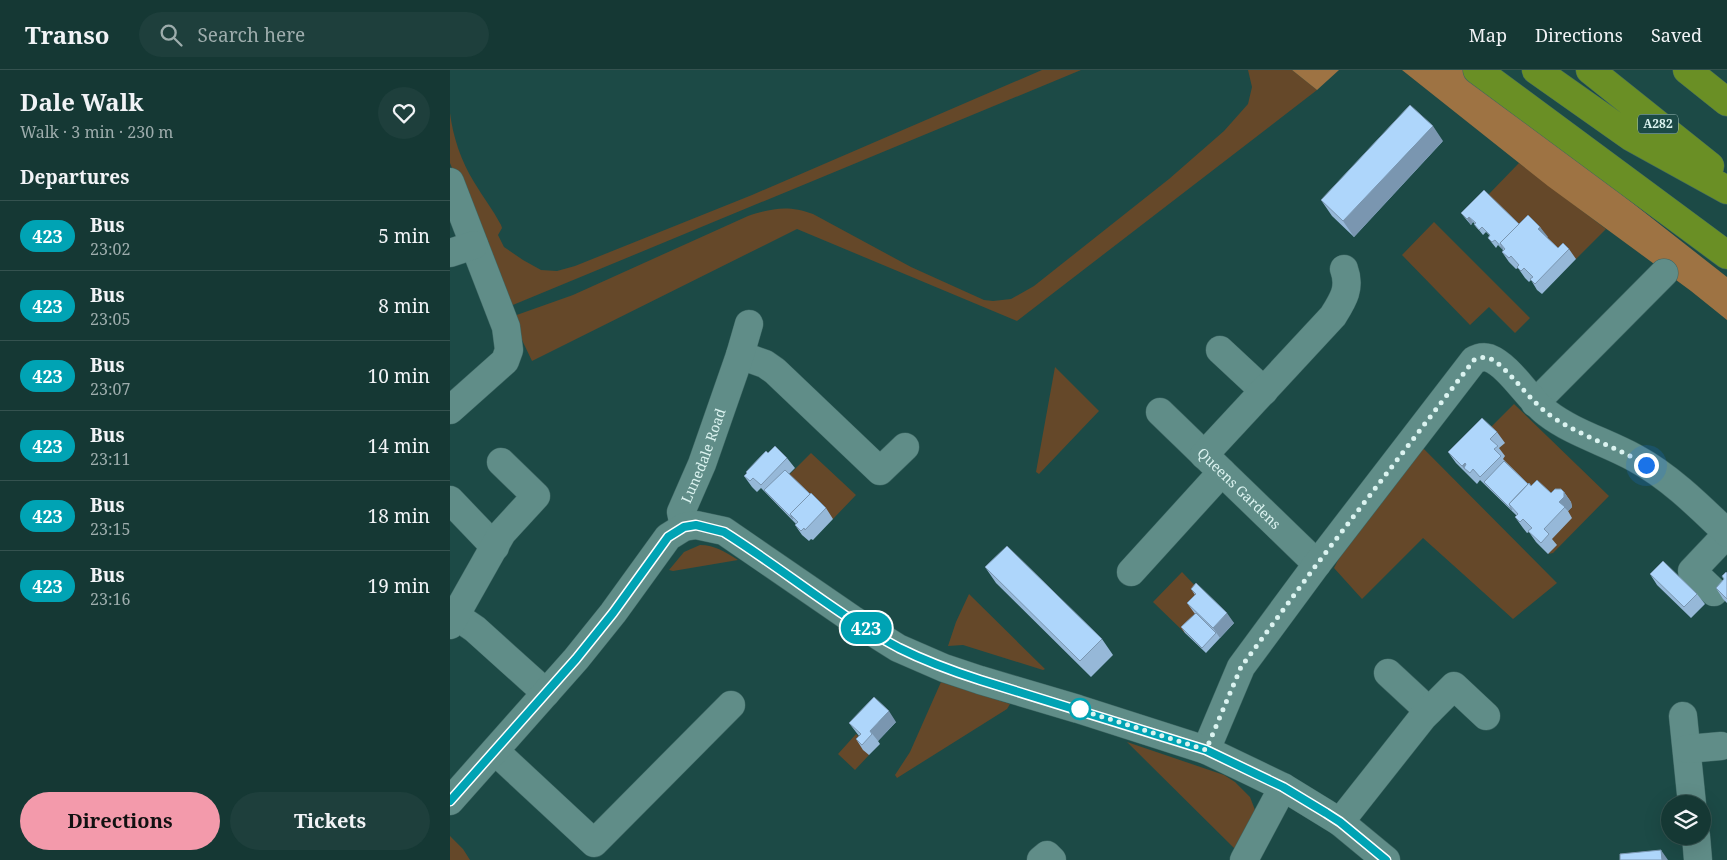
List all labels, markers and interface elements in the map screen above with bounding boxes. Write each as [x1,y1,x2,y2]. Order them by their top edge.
search box [139,12,489,57]
text: Transo [25,18,109,51]
icon: search [157,21,185,49]
text: Search here [197,22,305,48]
text: Map [1469,23,1507,47]
text: Directions [1535,23,1623,47]
text: Saved [1651,23,1702,47]
text: Dale Walk [20,85,143,118]
button: heart [378,87,430,139]
road number: A282 [1638,114,1678,134]
text: Walk · 3 min · 230 m [20,121,173,143]
text: Departures [20,164,129,190]
text: Bus [90,212,125,238]
text: 5 min [378,223,430,249]
text: 423 [32,224,63,248]
text: 23:02 [90,238,130,260]
text: Bus [90,282,125,308]
text: 8 min [378,293,430,319]
text: 423 [32,294,63,318]
text: 23:05 [90,308,130,330]
text: Bus [90,352,125,378]
text: 10 min [368,363,430,389]
text: 423 [32,364,63,388]
text: 23:07 [90,378,130,400]
street label: Lunedale Road [676,405,730,506]
text: Bus [90,422,125,448]
text: 14 min [368,433,430,459]
text: 423 [32,434,63,458]
street label: Queens Gardens [1194,443,1285,533]
text: 23:11 [90,448,130,470]
your location [1634,453,1659,478]
text: Bus [90,492,125,518]
text: 18 min [368,503,430,529]
text: 423 [32,504,63,528]
text: 23:15 [90,518,130,540]
text: Bus [90,562,125,588]
text: 19 min [368,573,430,599]
text: 423 [32,574,63,598]
text: 23:16 [90,588,130,610]
line badge: 423 [837,612,895,644]
text: 423 [851,616,881,640]
unlabelled marker [1069,698,1091,720]
button: Directions [20,792,220,850]
button: Tickets [230,792,430,850]
map controls [1661,795,1711,845]
button: layers [1661,795,1711,845]

